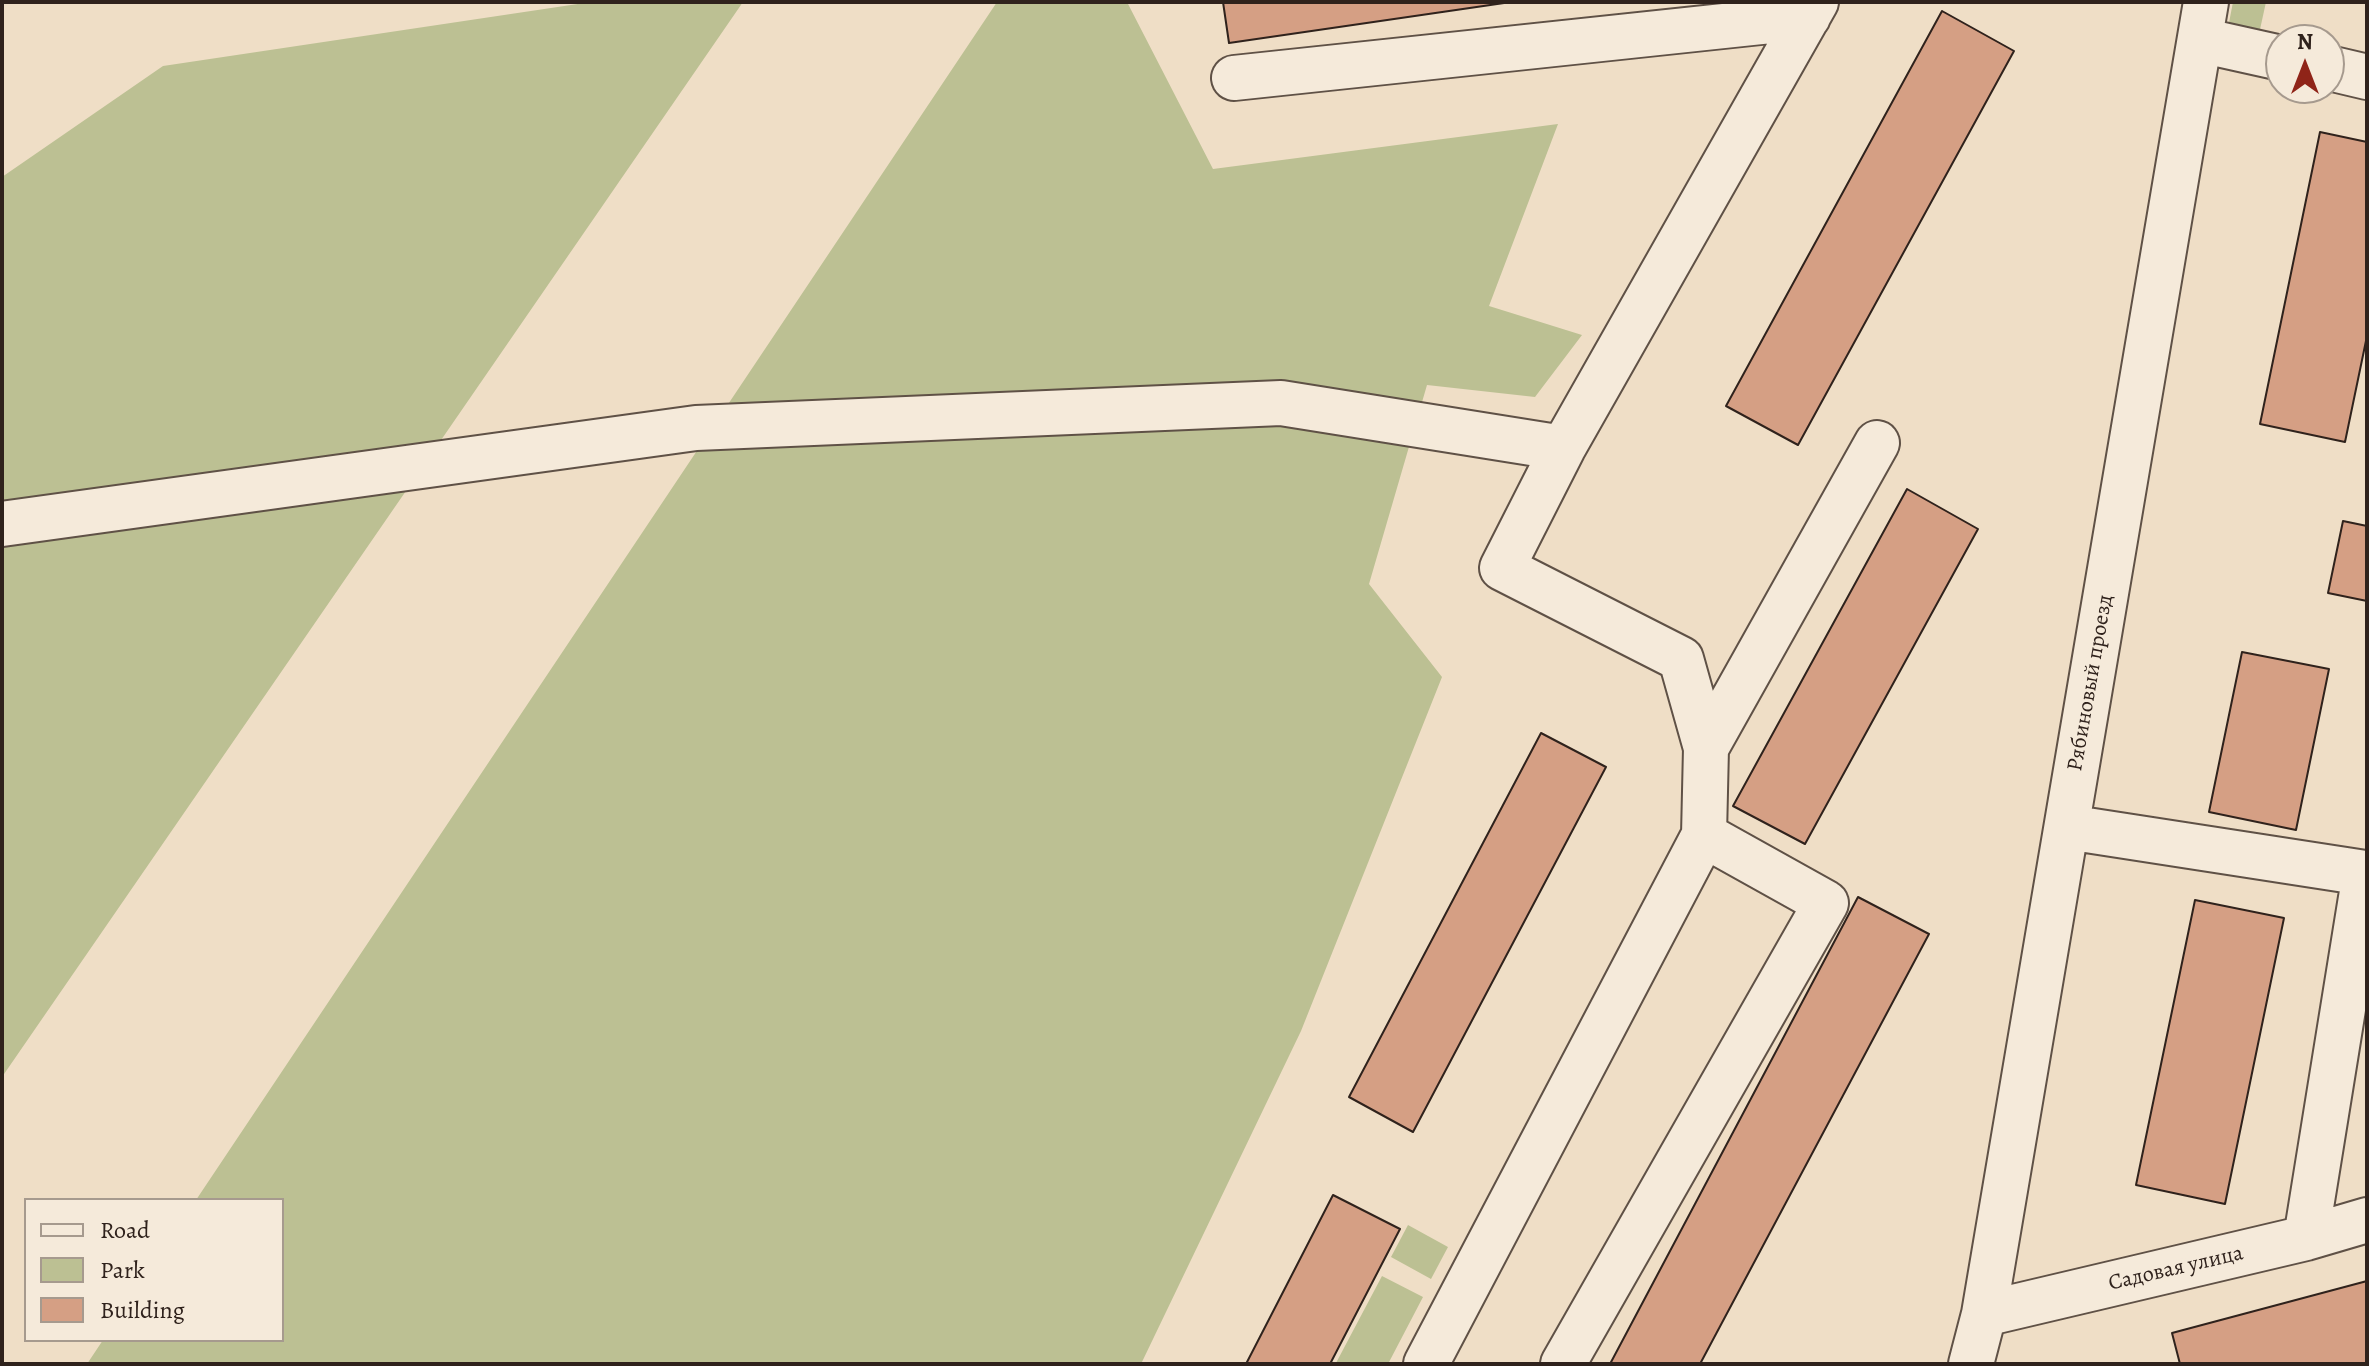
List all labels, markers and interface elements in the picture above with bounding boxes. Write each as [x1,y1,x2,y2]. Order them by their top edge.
north arrow [2265,24,2345,104]
text: N [2297,27,2313,57]
street label: Рябиновый проезд [2062,593,2120,773]
legend [24,1198,284,1342]
text: Road [100,1214,150,1246]
street label: Садовая улица [2106,1241,2246,1297]
text: Park [100,1254,145,1286]
text: Building [100,1294,185,1326]

